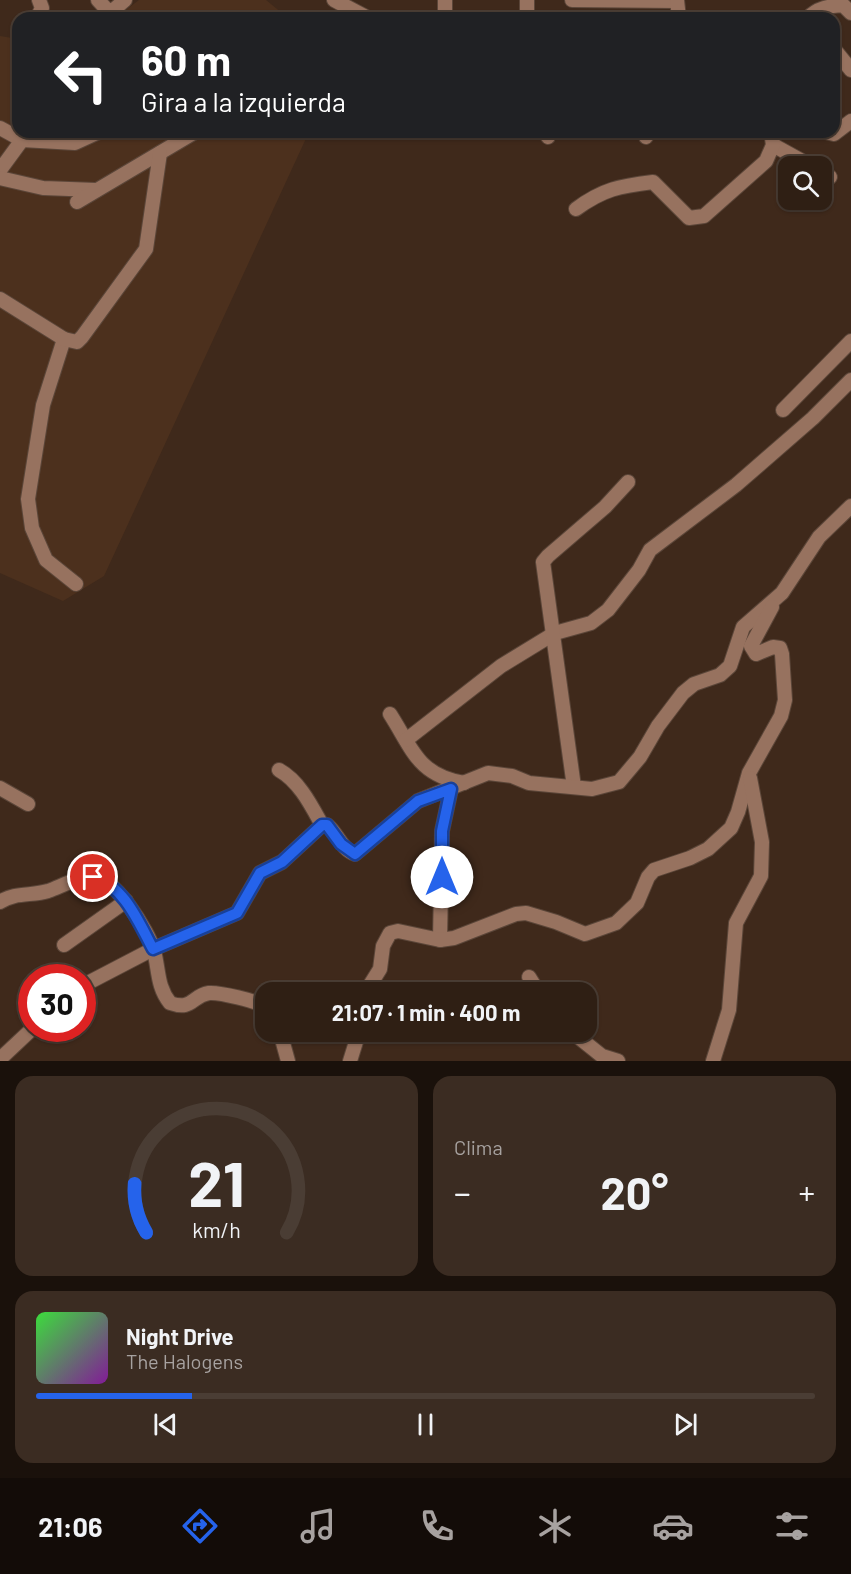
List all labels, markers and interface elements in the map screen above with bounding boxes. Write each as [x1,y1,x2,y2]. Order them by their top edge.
text: 60 m [141,34,231,84]
icon: left [42,36,120,114]
text: Gira a la izquierda [141,85,346,117]
map controls [778,156,832,210]
button: search [778,156,832,210]
position arrow [410,845,474,909]
pin [67,851,118,902]
icon: arrive [76,860,109,893]
speed limit sign: 30 [18,964,96,1042]
text: 21:07 · 1 min · 400 m [332,999,520,1025]
text: Clima [454,1135,503,1159]
text: 21 [188,1145,245,1219]
text: 20° [601,1165,668,1219]
text: − [454,1172,471,1212]
text: + [799,1172,815,1212]
text: km/h [192,1217,241,1242]
text: Night Drive [126,1323,234,1349]
text: The Halogens [126,1349,243,1373]
icon: previous [149,1408,182,1441]
icon: pause [409,1408,442,1441]
icon: next [669,1408,702,1441]
icon: directions [179,1505,221,1547]
icon: music [297,1505,339,1547]
icon: phone [416,1505,458,1547]
icon: climate [534,1505,576,1547]
icon: car [652,1505,694,1547]
icon: filters [771,1505,813,1547]
text: 21:06 [38,1510,102,1542]

